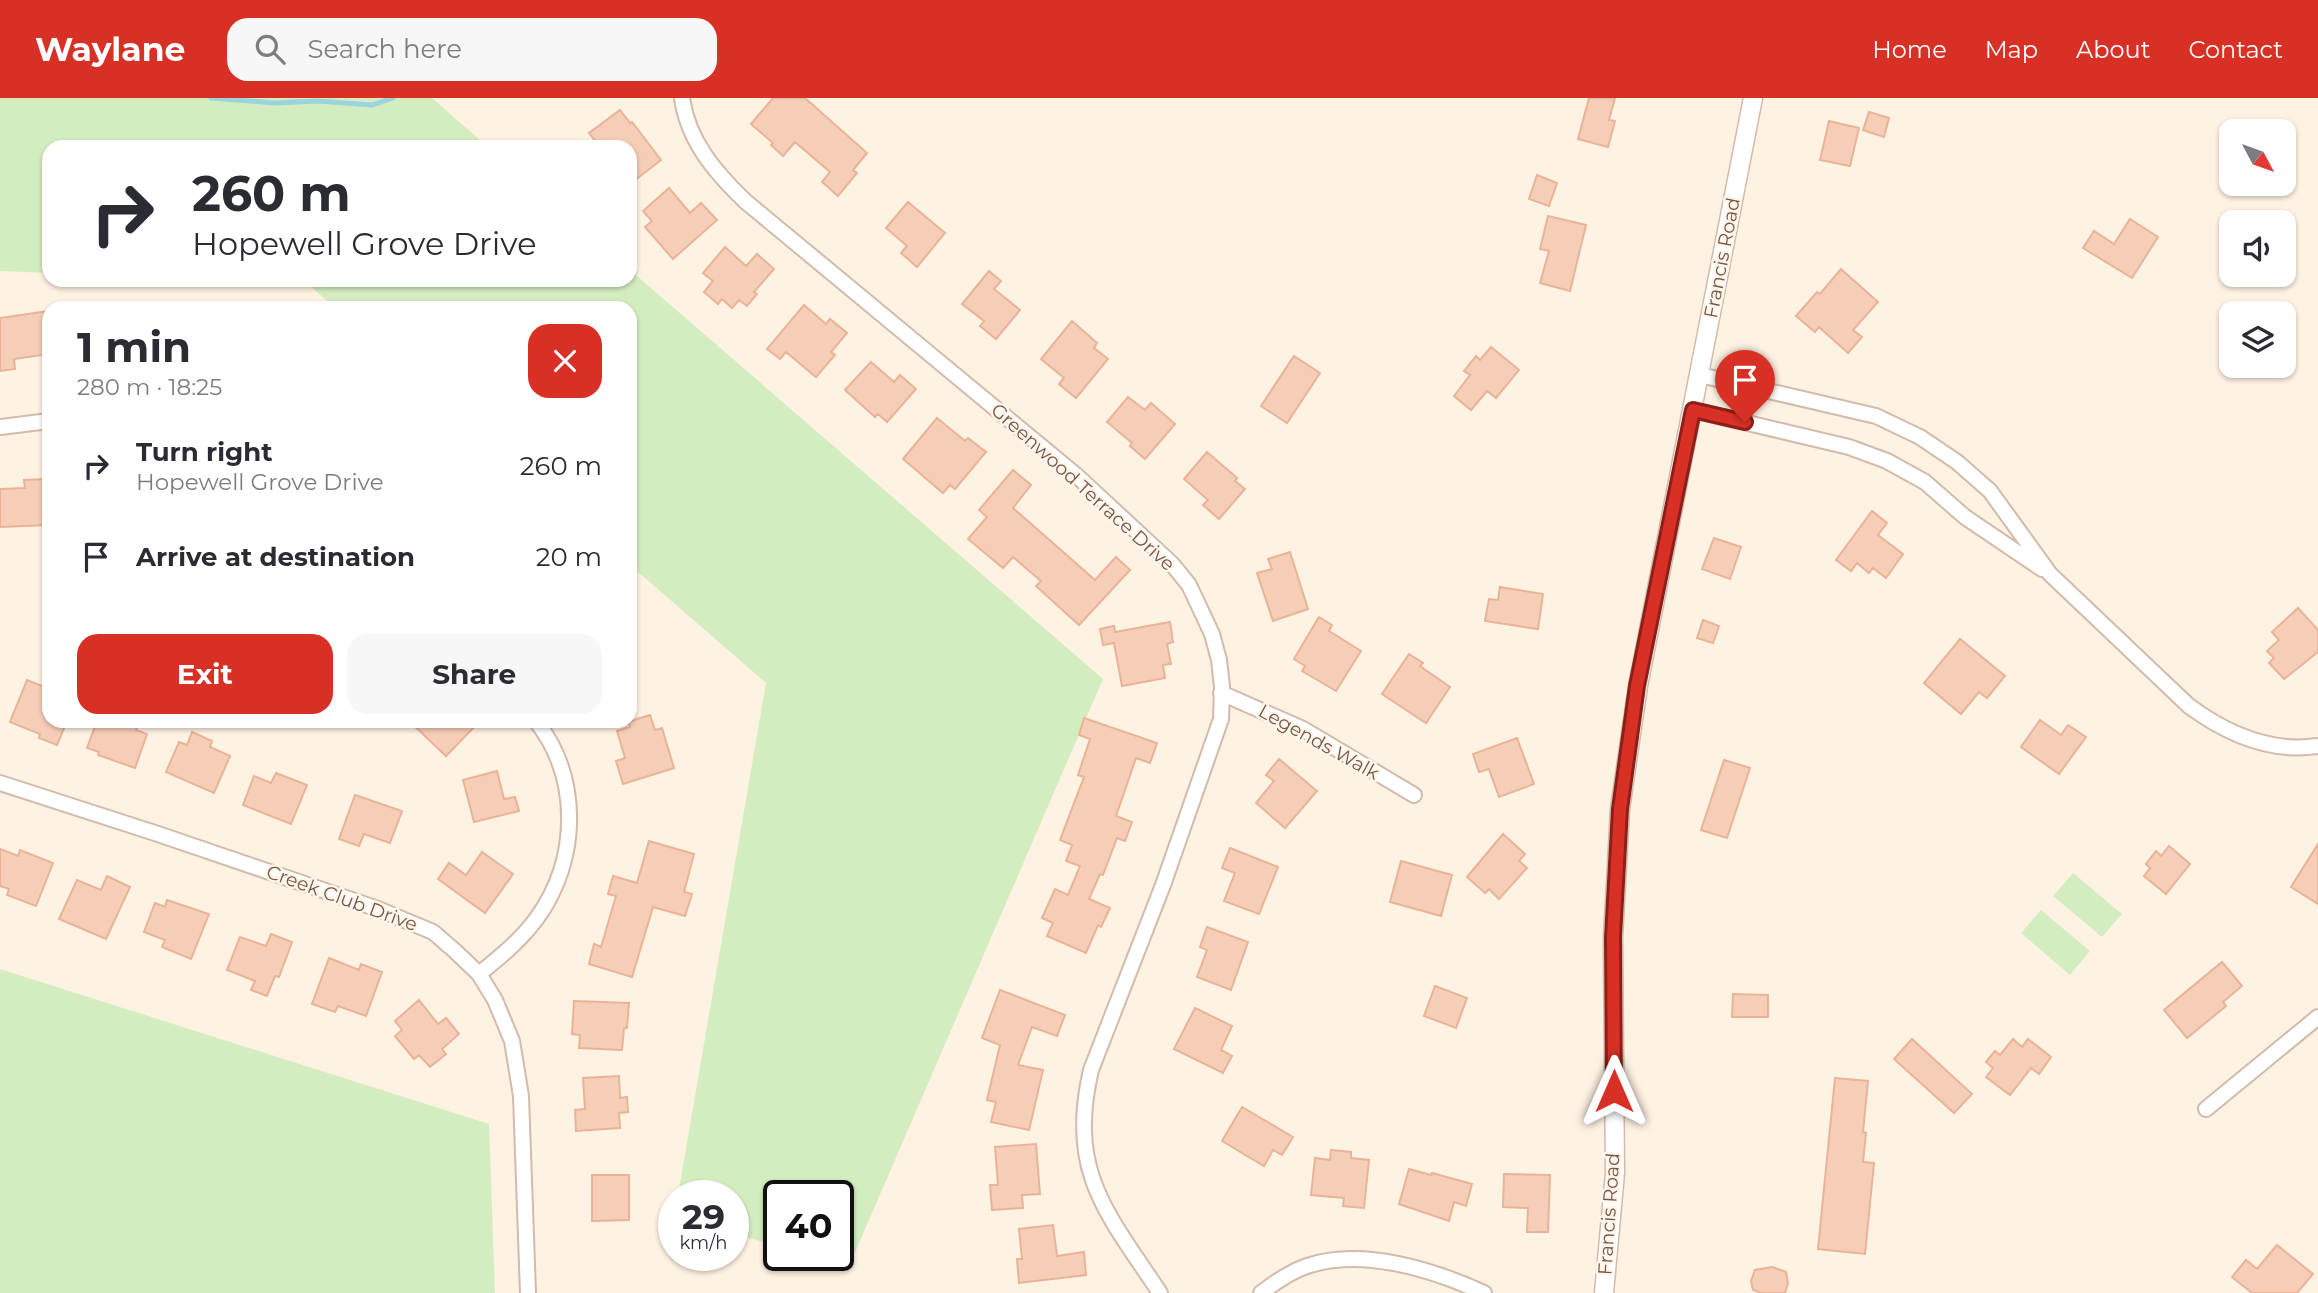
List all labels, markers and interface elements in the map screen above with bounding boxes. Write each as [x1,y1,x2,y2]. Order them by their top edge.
search box [227,18,717,81]
text: Waylane [35,29,185,69]
icon: search [251,30,289,68]
text: Search here [307,33,462,65]
text: Home [1872,35,1947,64]
text: Map [1985,35,2038,64]
text: About [2076,35,2150,64]
text: Contact [2188,35,2283,64]
north arrow [2219,119,2296,196]
map controls [2219,119,2296,378]
text: 260 m [192,164,351,223]
icon: right [77,168,168,259]
street label: Francis Road [1699,196,1745,320]
button: sound [2219,210,2296,287]
text: Hopewell Grove Drive [192,224,537,263]
button: layers [2219,301,2296,378]
text: 1 min [77,321,191,373]
button: close [528,324,602,398]
pin [1715,350,1775,422]
icon: arrive [1726,361,1764,399]
text: 280 m · 18:25 [77,373,222,401]
street label: Greenwood Terrace Drive [986,398,1180,576]
text: Turn right [136,436,272,468]
icon: right [77,447,115,485]
text: 260 m [520,450,602,482]
text: Hopewell Grove Drive [136,468,384,496]
icon: arrive [77,538,115,576]
text: Arrive at destination [136,541,415,573]
text: 20 m [536,541,602,573]
button: Exit [77,634,333,714]
button: Share [347,634,602,714]
street label: Legends Walk [1254,699,1384,785]
street label: Creek Club Drive [263,860,421,936]
position arrow [1577,1054,1651,1128]
street label: Francis Road [1593,1152,1625,1276]
speed limit sign: 40 [763,1180,854,1271]
text: 29 [682,1195,725,1238]
text: km/h [679,1232,728,1254]

